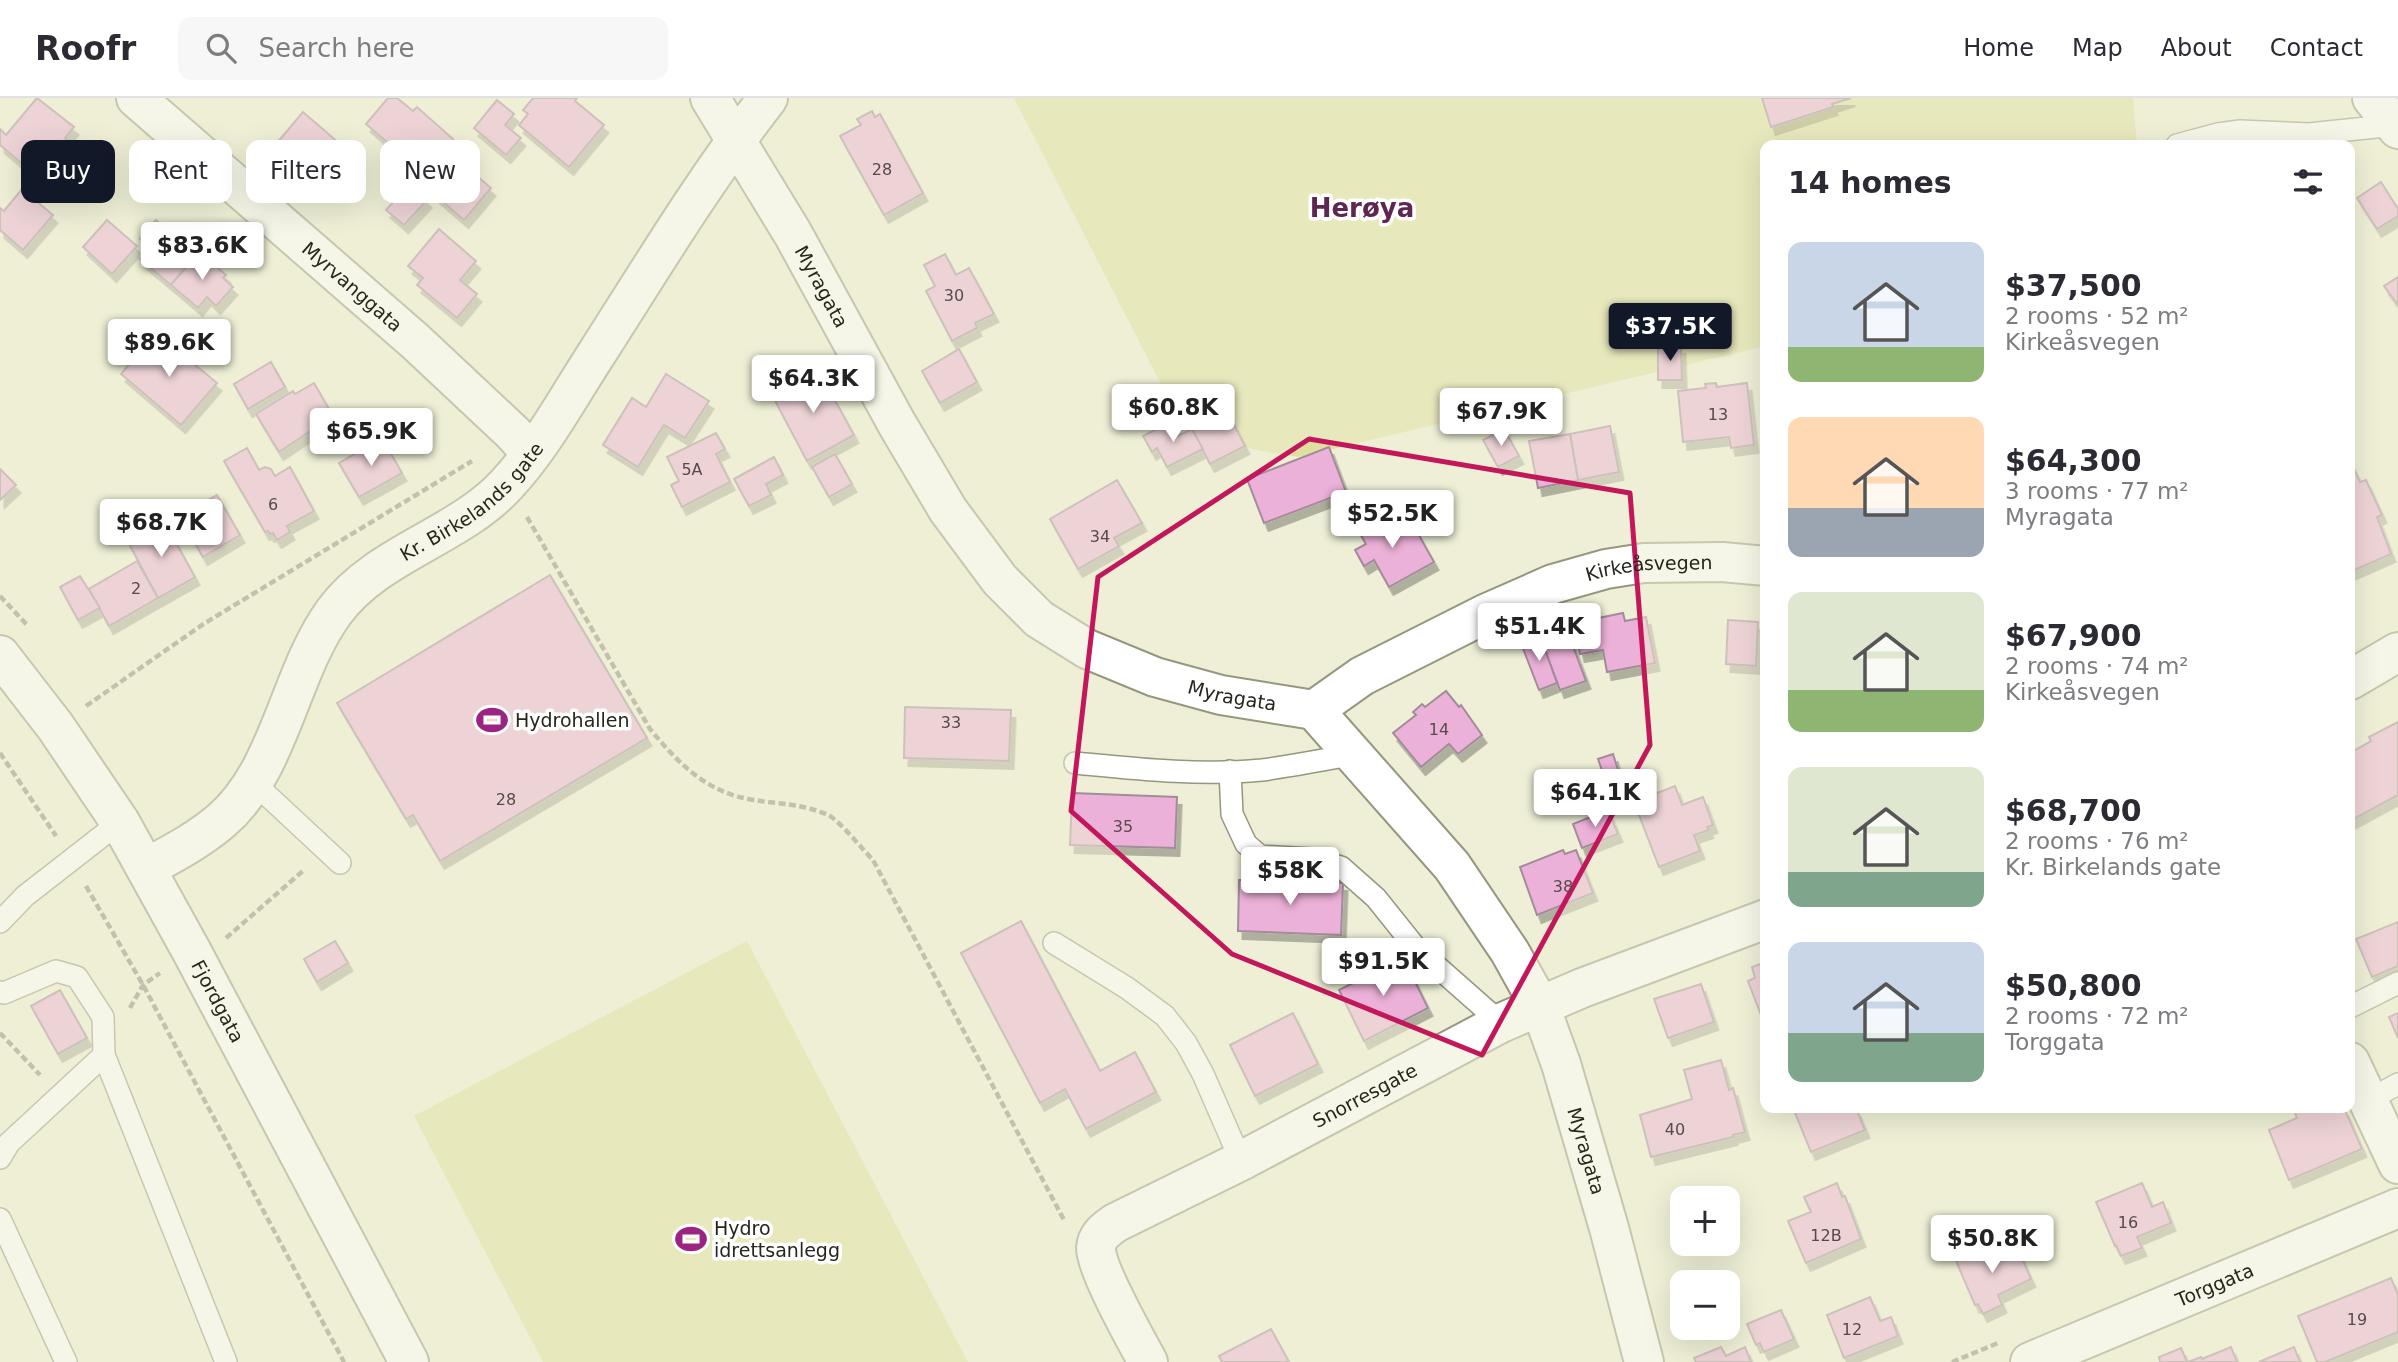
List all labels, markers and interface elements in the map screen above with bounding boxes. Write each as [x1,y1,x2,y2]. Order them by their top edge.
search box [178,17,668,80]
text: Roofr [35,29,136,68]
icon: search [202,29,240,67]
text: Search here [258,33,415,63]
text: Home [1963,34,2034,62]
text: Map [2072,34,2123,62]
text: About [2161,34,2232,62]
text: Contact [2270,34,2363,62]
chip: Buy [21,140,115,203]
chip: Rent [129,140,232,203]
chip: Filters [246,140,366,203]
chip: New [380,140,480,203]
house number: 28 [872,160,892,179]
icon: filters [2289,163,2327,201]
text: 14 homes [1788,165,1952,200]
district label: Herøya [1310,193,1414,223]
pin: $83.6K [145,222,259,282]
text: $83.6K [157,232,247,258]
street label: Myrvanggata [298,237,407,336]
street label: Myragata [790,242,853,331]
text: $37,500 [2005,268,2142,303]
icon: home [1844,270,1928,354]
house number: 30 [944,286,964,305]
pin: $37.5K [1613,303,1727,363]
text: 2 rooms · 52 m² [2005,303,2189,329]
text: $37.5K [1625,313,1715,339]
pin: $89.6K [112,320,226,379]
text: $89.6K [124,329,214,355]
text: Kirkeåsvegen [2005,329,2160,355]
pin: $64.3K [756,356,870,415]
text: $64.3K [768,365,858,391]
pin: $60.8K [1116,384,1230,444]
pin: $67.9K [1444,388,1558,448]
text: $60.8K [1128,394,1218,420]
text: $67.9K [1456,398,1546,424]
house number: 13 [1708,405,1728,424]
pin: $65.9K [314,408,428,468]
text: $65.9K [326,418,416,444]
street label: Kr. Birkelands gate [396,438,548,565]
text: $64,300 [2005,443,2142,478]
icon: home [1844,445,1928,529]
house number: 5A [681,460,703,479]
text: 3 rooms · 77 m² [2005,478,2189,504]
pin: $52.5K [1335,490,1449,550]
house number: 6 [268,495,278,514]
pin: $68.7K [104,500,218,559]
text: $52.5K [1347,500,1437,526]
text: Myragata [2005,504,2114,530]
text: $68.7K [116,509,206,535]
house number: 34 [1090,527,1110,546]
street label: Kirkeåsvegen [1583,551,1713,585]
house number: 2 [131,579,141,598]
pin: $51.4K [1482,603,1596,663]
text: $51.4K [1494,613,1584,639]
text: $67,900 [2005,618,2142,653]
icon: home [1844,620,1928,704]
text: 2 rooms · 74 m² [2005,653,2189,679]
street label: Myragata [1185,675,1278,715]
text: Kirkeåsvegen [2005,679,2160,705]
sports icon: Hydrohallen [475,703,509,737]
place label: Hydrohallen [515,709,630,731]
house number: 33 [941,713,961,732]
house number: 14 [1429,720,1449,739]
pin: $64.1K [1538,770,1652,829]
text: $64.1K [1550,779,1640,805]
house number: 28 [496,790,516,809]
text: $68,700 [2005,793,2142,828]
icon: home [1844,795,1928,879]
house number: 35 [1113,817,1133,836]
text: 2 rooms · 76 m² [2005,828,2189,854]
pin: $58K [1249,848,1331,907]
text: Kr. Birkelands gate [2005,854,2221,880]
text: $58K [1257,857,1323,883]
house number: 38 [1553,877,1573,896]
pin: $91.5K [1326,939,1440,998]
text: $91.5K [1338,948,1428,974]
street label: Fjordgata [187,956,249,1046]
text: $50,800 [2005,968,2142,1003]
icon: home [1844,970,1928,1054]
text: 2 rooms · 72 m² [2005,1003,2189,1029]
text: Torggata [2005,1029,2105,1055]
street label: Snorresgate [1309,1059,1421,1132]
street label: Myragata [1563,1105,1610,1197]
house number: 40 [1665,1120,1685,1139]
map controls [1670,1186,1740,1340]
button: + [1670,1186,1740,1256]
house number: 16 [2118,1213,2138,1232]
pin: $50.8K [1935,1216,2049,1275]
place label: Hydro idrettsanlegg [714,1217,840,1261]
sports icon: Hydro idrettsanlegg [674,1222,708,1256]
text: $50.8K [1947,1225,2037,1251]
house number: 12B [1810,1226,1842,1245]
street label: Torggata [2171,1259,2257,1311]
button: − [1670,1270,1740,1340]
house number: 19 [2347,1310,2367,1329]
house number: 12 [1842,1320,1862,1339]

